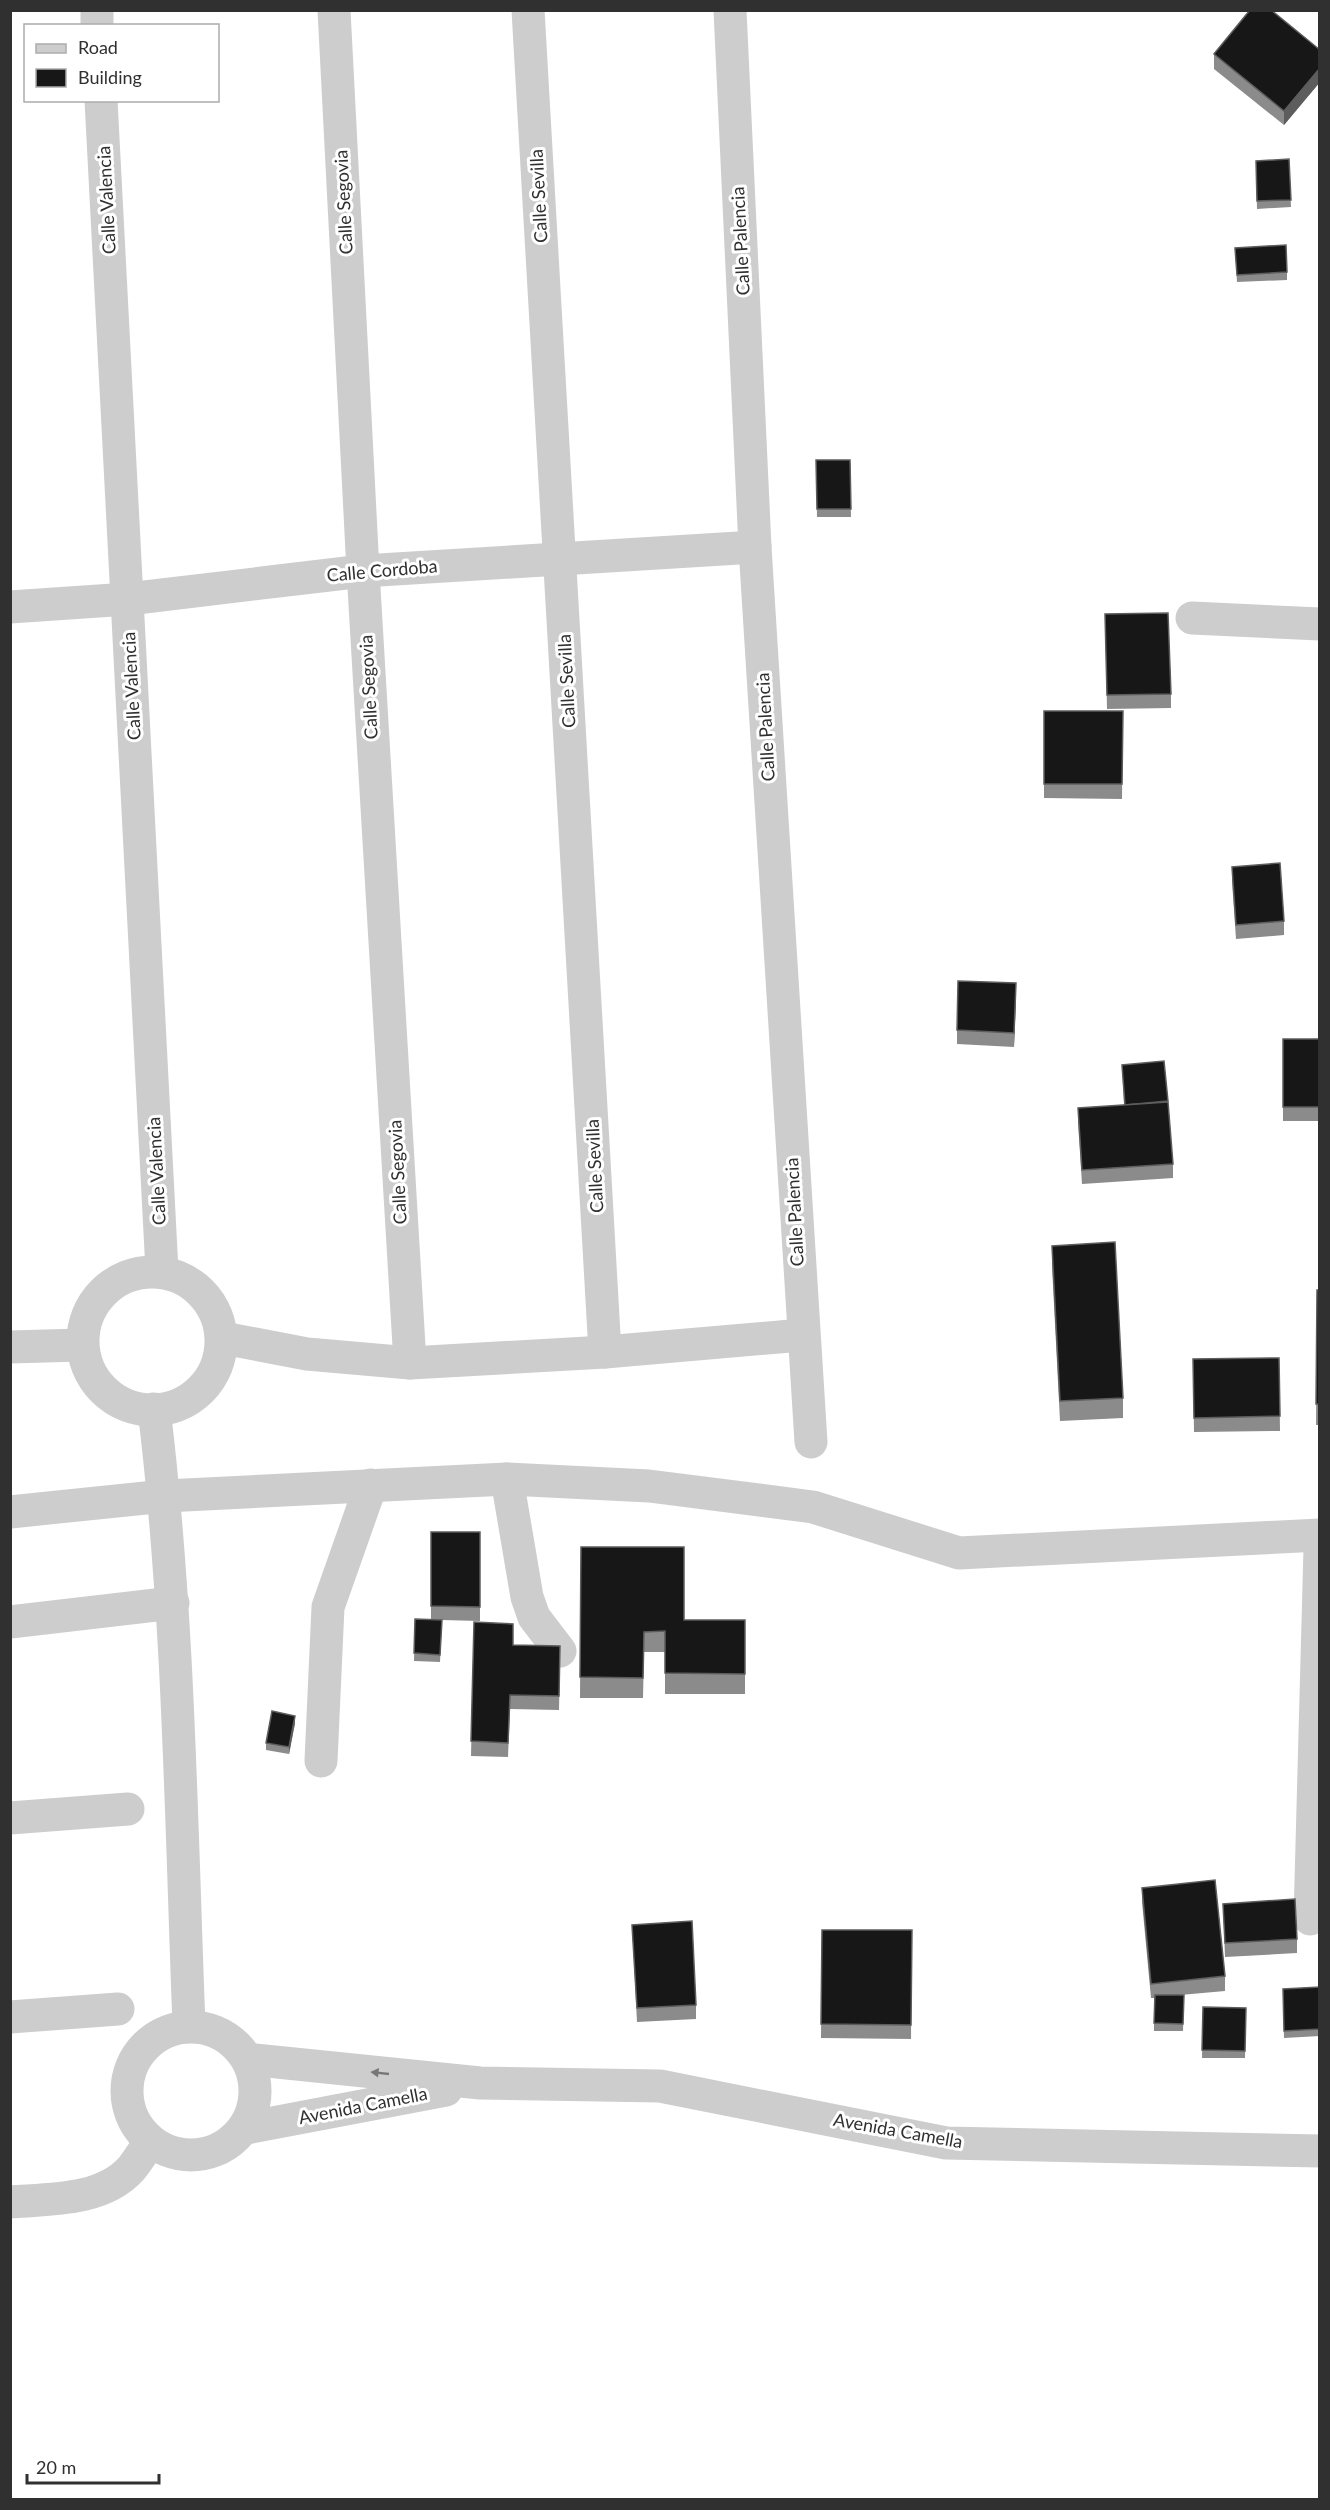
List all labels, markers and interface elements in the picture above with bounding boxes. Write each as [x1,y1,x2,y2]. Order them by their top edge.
legend [24,24,219,102]
text: Road [78,36,118,58]
text: Building [78,66,142,88]
street label: Calle Valencia [92,145,120,255]
street label: Calle Segovia [329,149,357,255]
street label: Calle Sevilla [525,149,551,243]
street label: Calle Palencia [726,186,754,296]
street label: Calle Cordoba [326,554,438,586]
street label: Calle Valencia [117,631,145,741]
street label: Calle Segovia [354,634,382,740]
street label: Calle Sevilla [553,634,579,728]
street label: Calle Palencia [751,672,779,782]
street label: Calle Valencia [142,1116,170,1226]
street label: Calle Segovia [383,1119,411,1225]
street label: Calle Sevilla [581,1119,607,1213]
street label: Calle Palencia [780,1157,808,1267]
one-way arrow [371,2068,390,2078]
street label: Avenida Camella [297,2082,429,2128]
street label: Avenida Camella [832,2108,964,2152]
scale bar [27,2447,159,2485]
text: 20 m [36,2456,76,2478]

